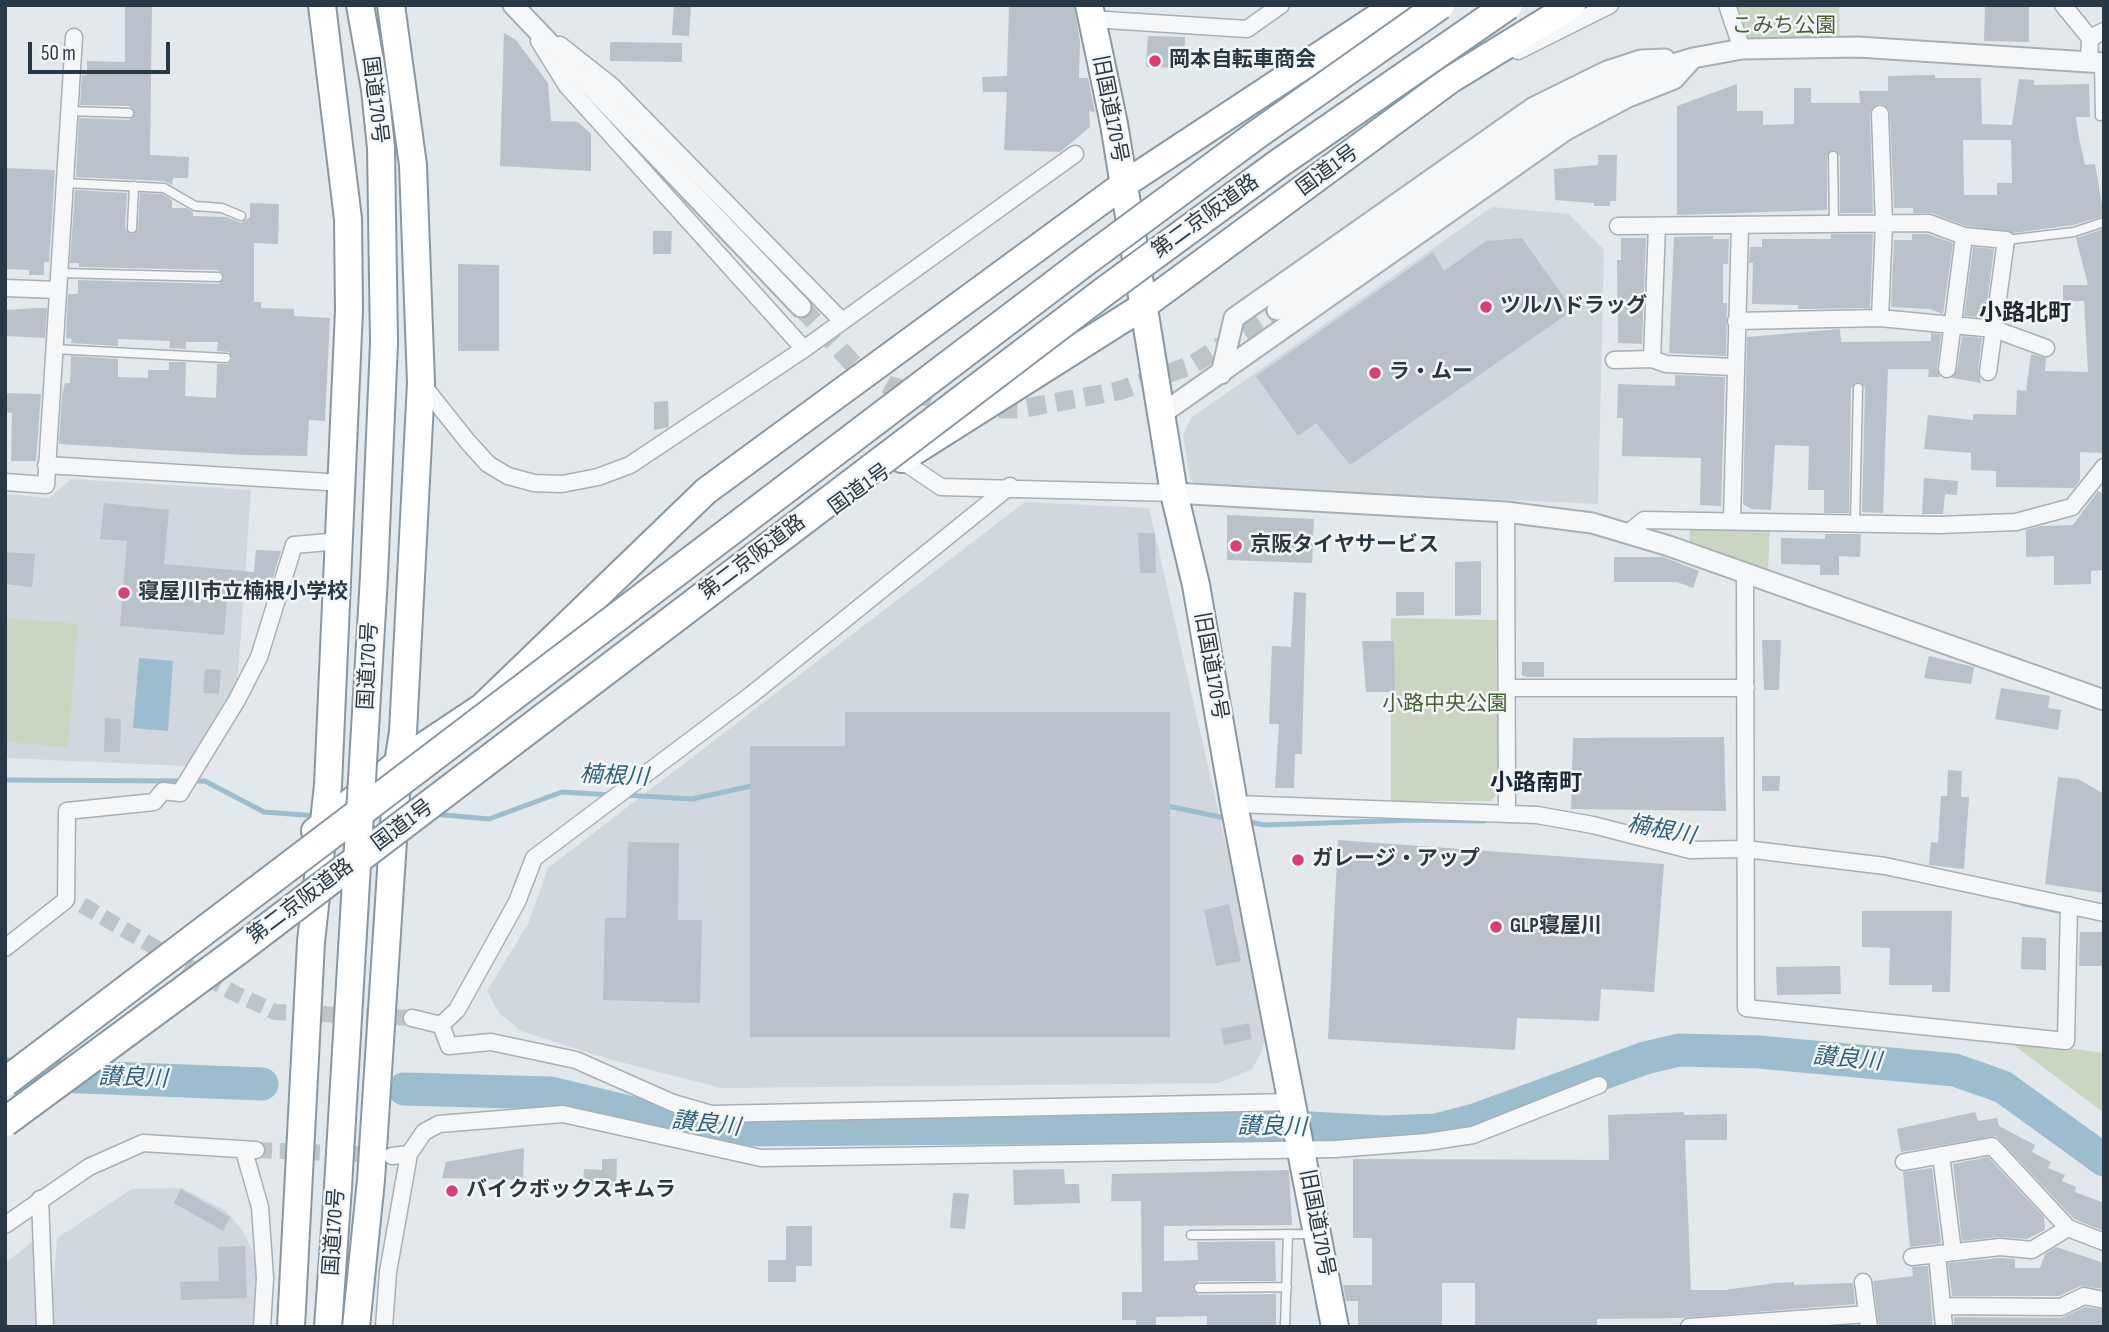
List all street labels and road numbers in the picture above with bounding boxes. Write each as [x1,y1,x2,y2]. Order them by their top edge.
street label: 旧国道170号 [1086,53,1132,165]
street label: 国道170号 [356,55,392,145]
street label: 国道1号 [1292,140,1364,202]
street label: 第二京阪道路 [1148,170,1264,264]
street label: 国道1号 [824,459,896,521]
street label: 第二京阪道路 [695,510,811,606]
street label: 旧国道170号 [1188,610,1232,722]
street label: 国道170号 [354,621,384,711]
street label: 国道1号 [367,795,439,857]
street label: 第二京阪道路 [243,854,359,950]
street label: 旧国道170号 [1293,1167,1339,1279]
street label: 国道170号 [319,1187,351,1277]

